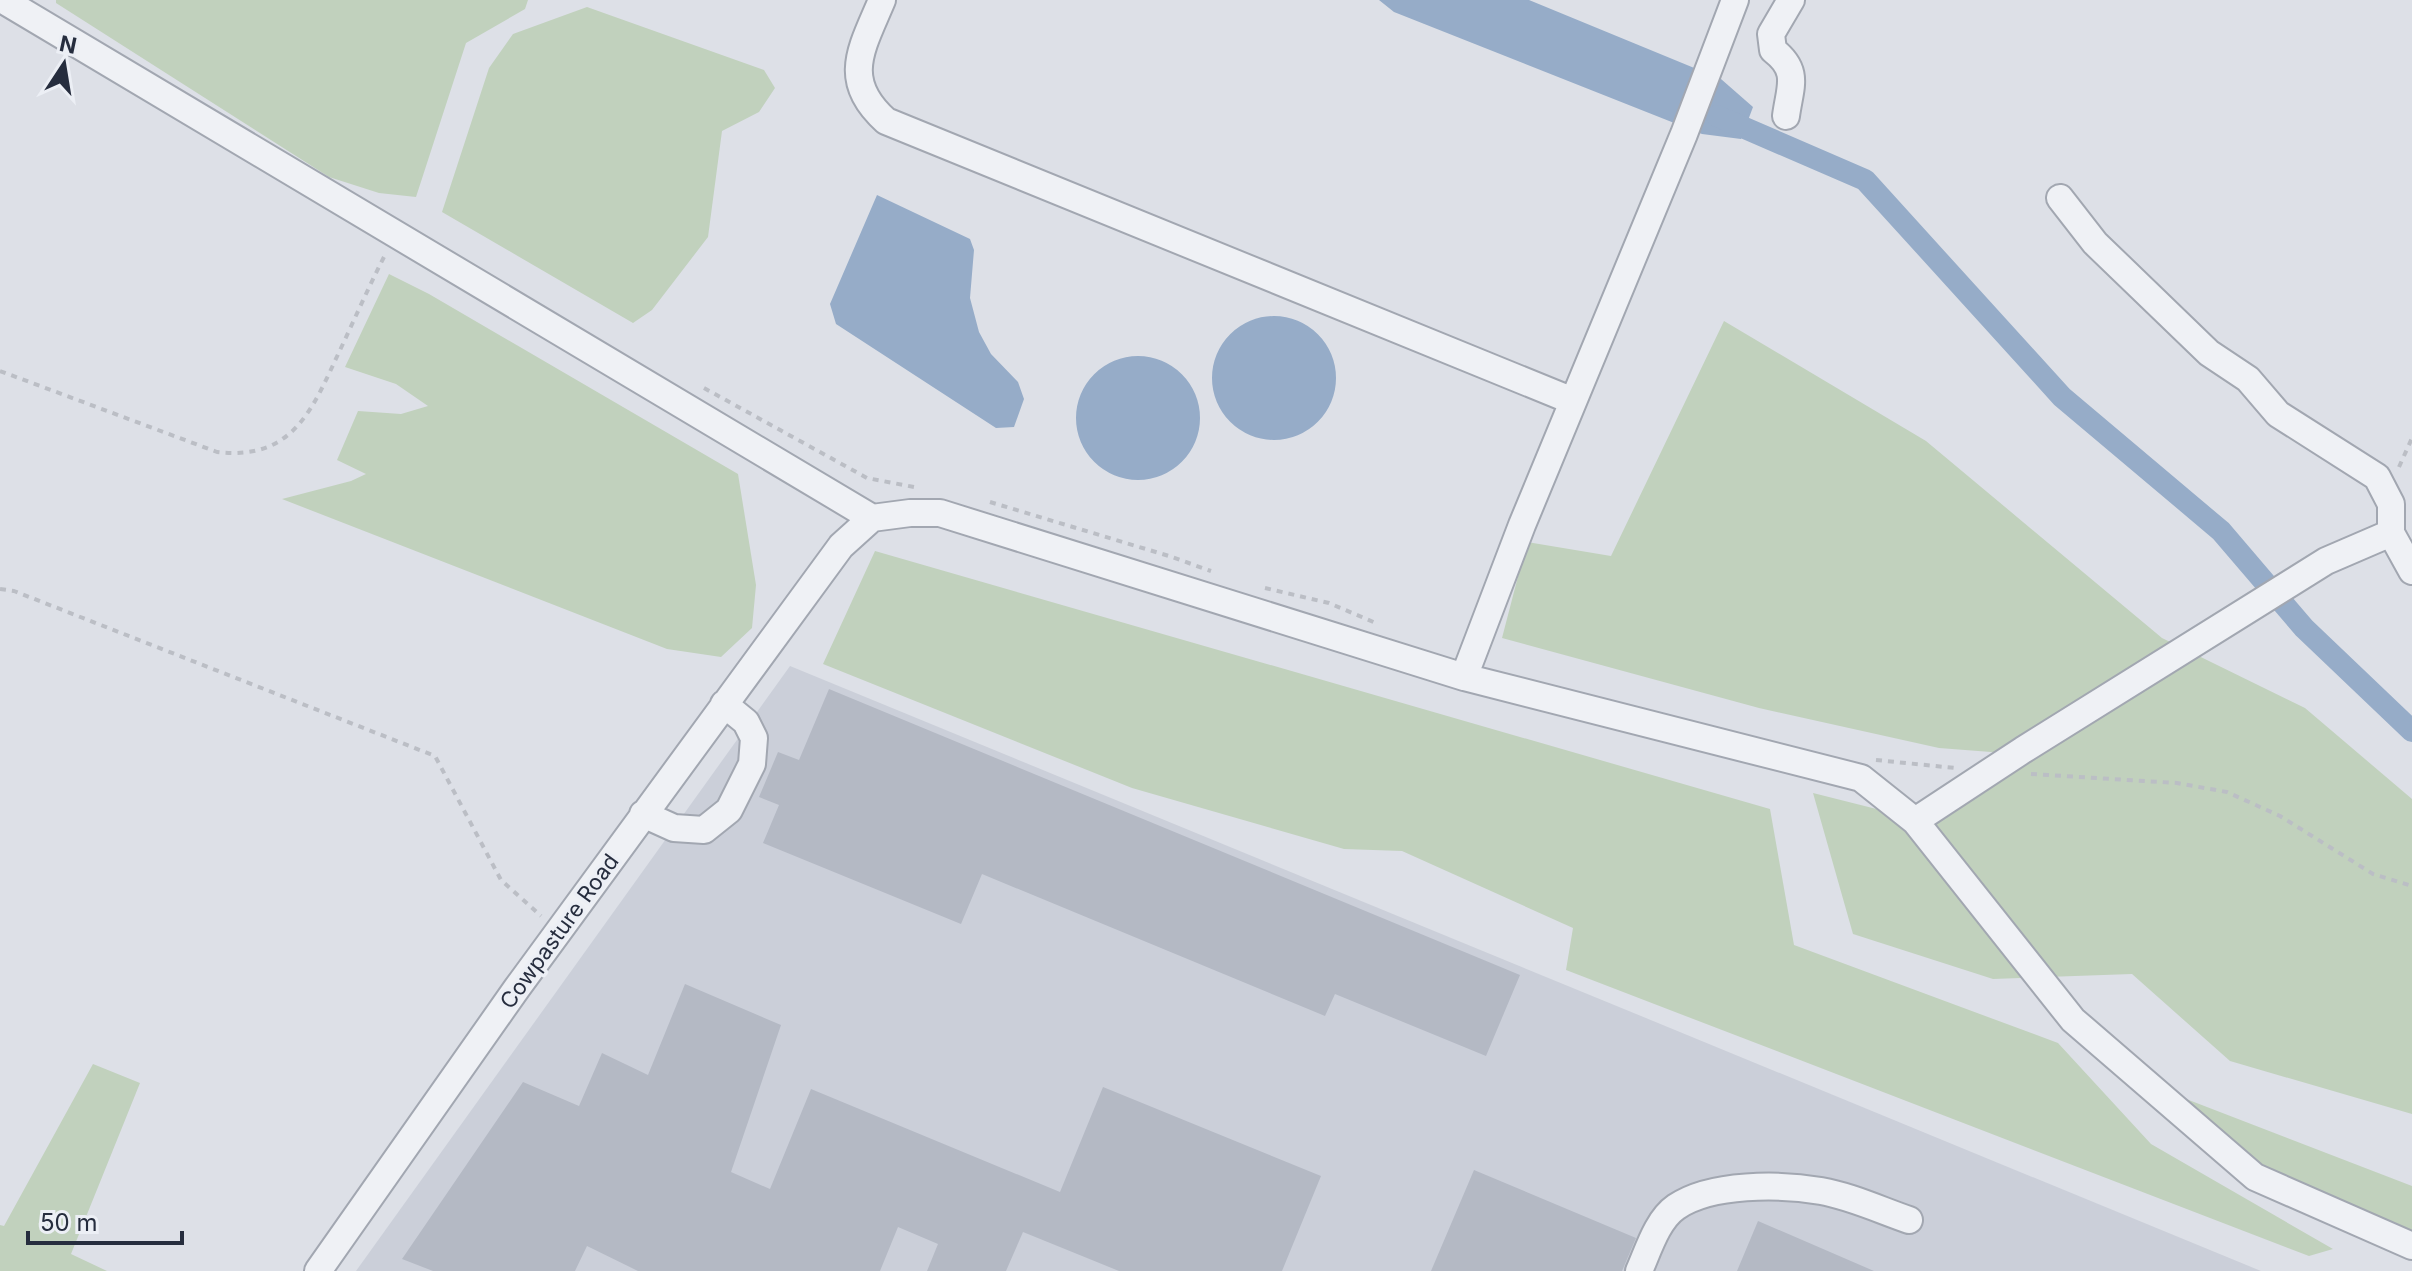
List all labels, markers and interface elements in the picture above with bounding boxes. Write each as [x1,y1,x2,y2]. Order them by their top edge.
north arrow [24,24,104,104]
text: N [57,30,79,59]
street label: Cowpasture Road [494,849,624,1013]
scale bar [28,1195,182,1245]
text: 50 m [40,1208,98,1237]

